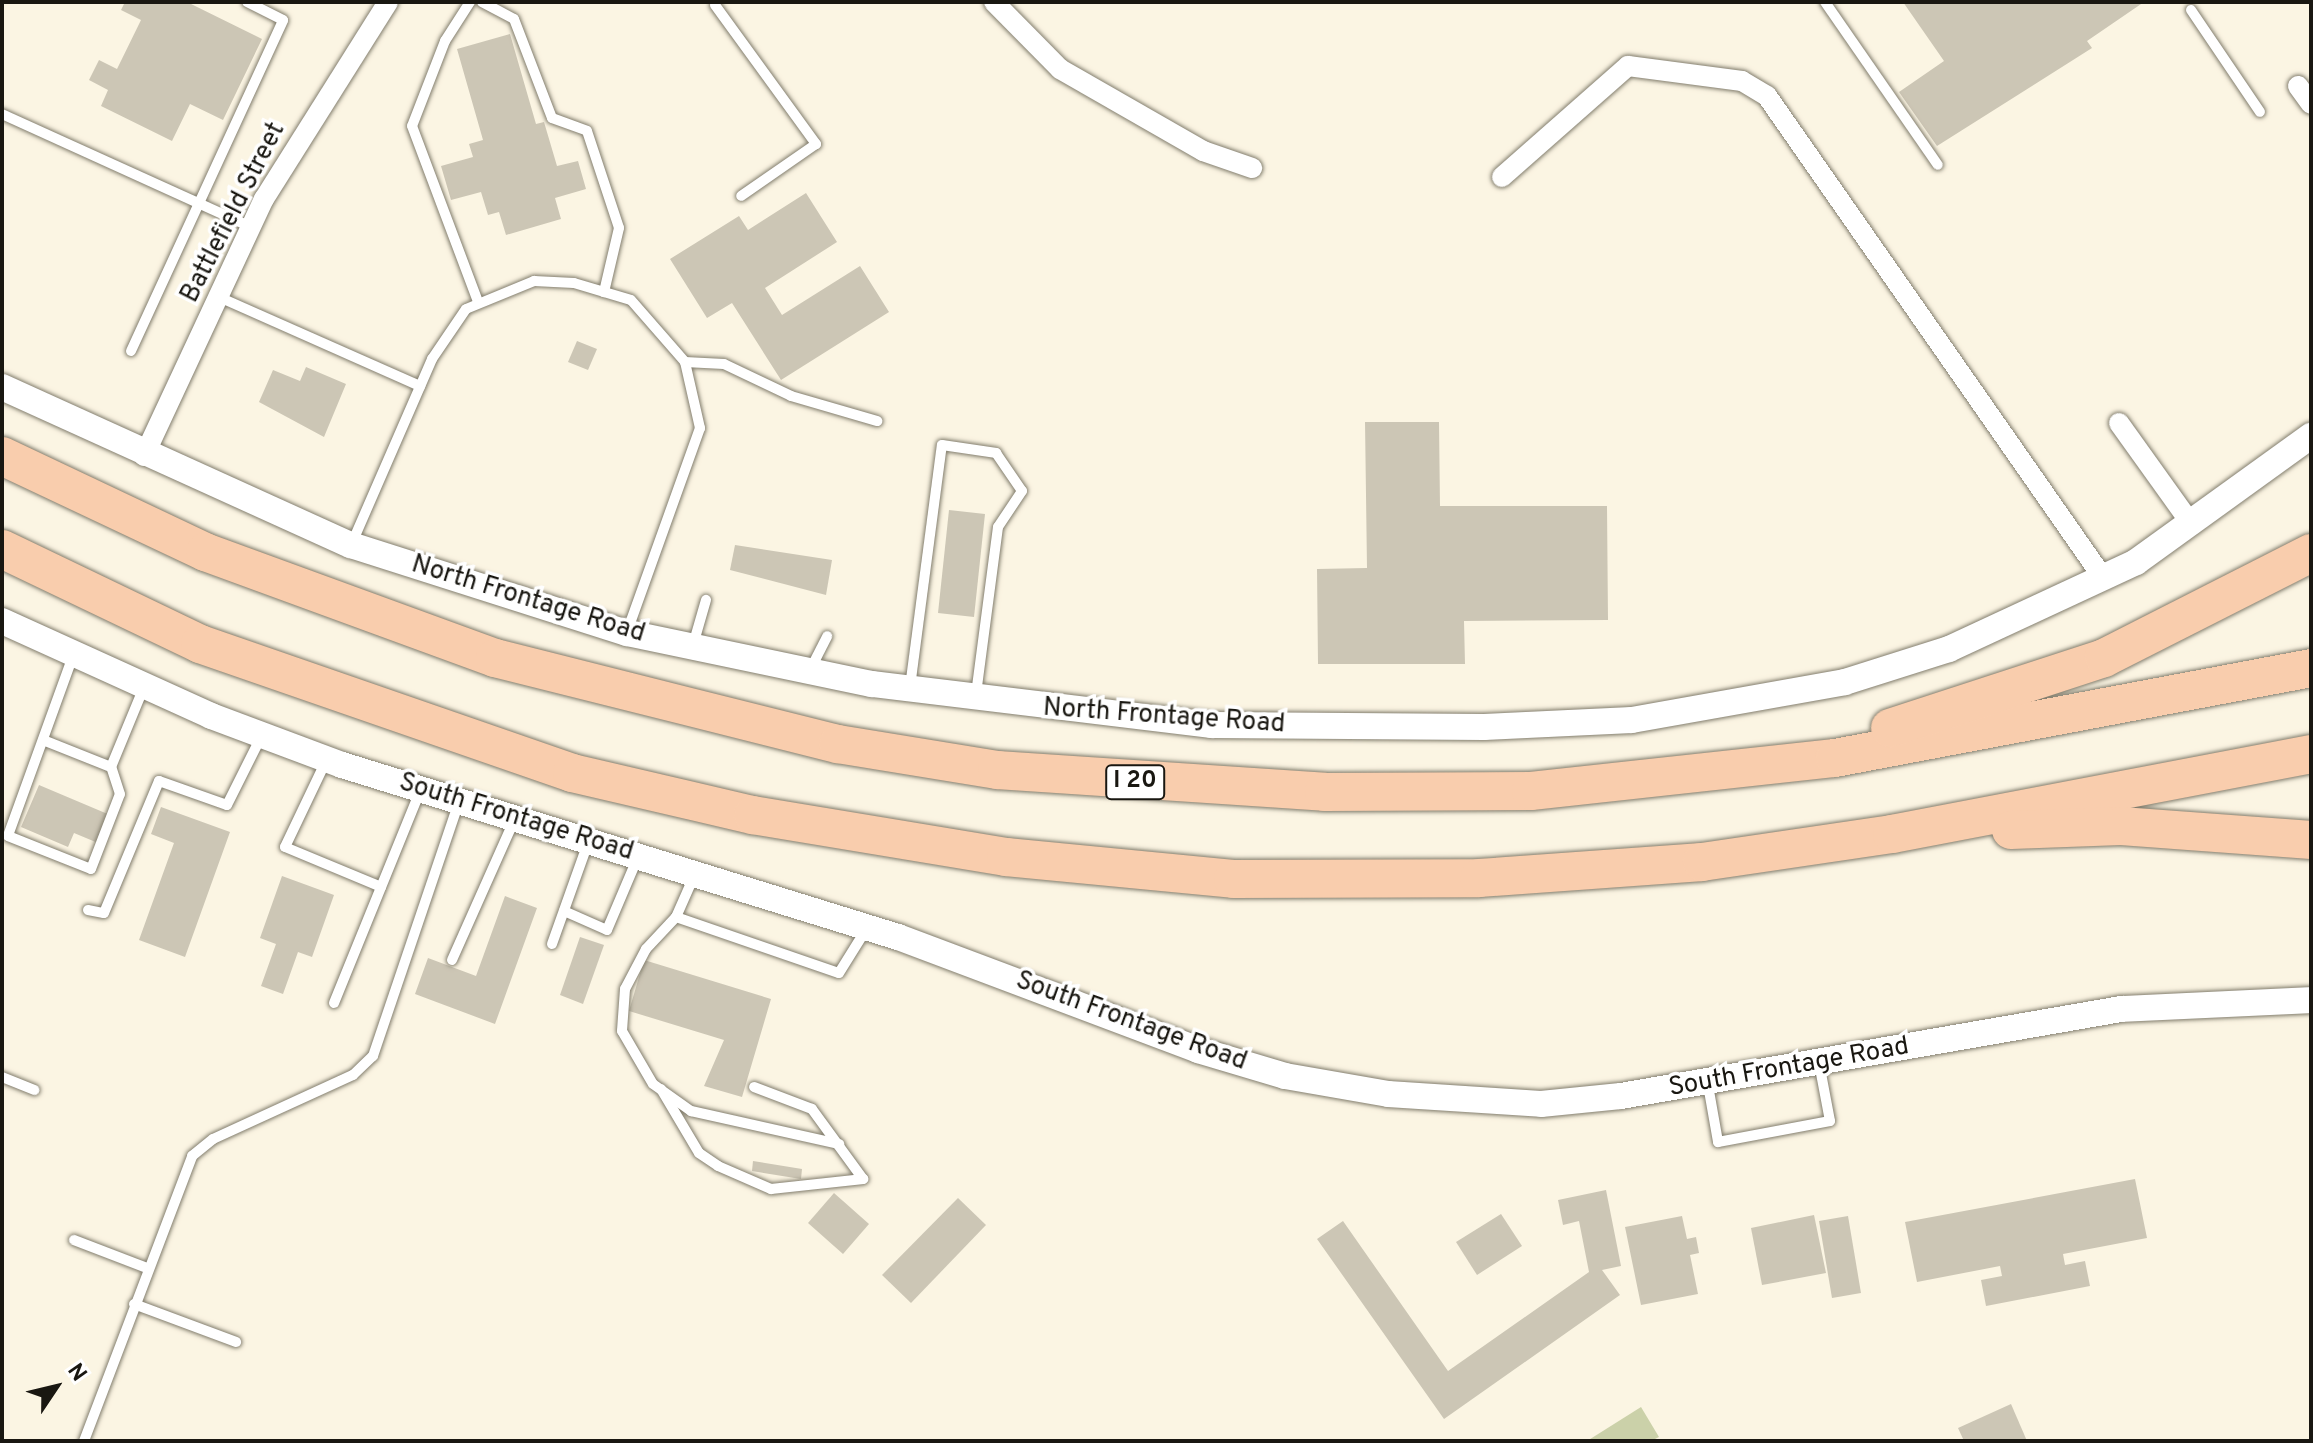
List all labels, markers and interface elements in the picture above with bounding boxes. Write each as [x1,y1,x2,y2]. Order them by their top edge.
street label: Battlefield Street [175,118,293,308]
street label: North Frontage Road [407,550,649,650]
street label: North Frontage Road [1042,693,1286,741]
road number: I 20 [1105,762,1165,802]
street label: South Frontage Road [395,767,637,869]
street label: South Frontage Road [1011,966,1251,1078]
street label: South Frontage Road [1666,1031,1912,1105]
north arrow [16,1347,96,1427]
text: N [60,1359,92,1387]

